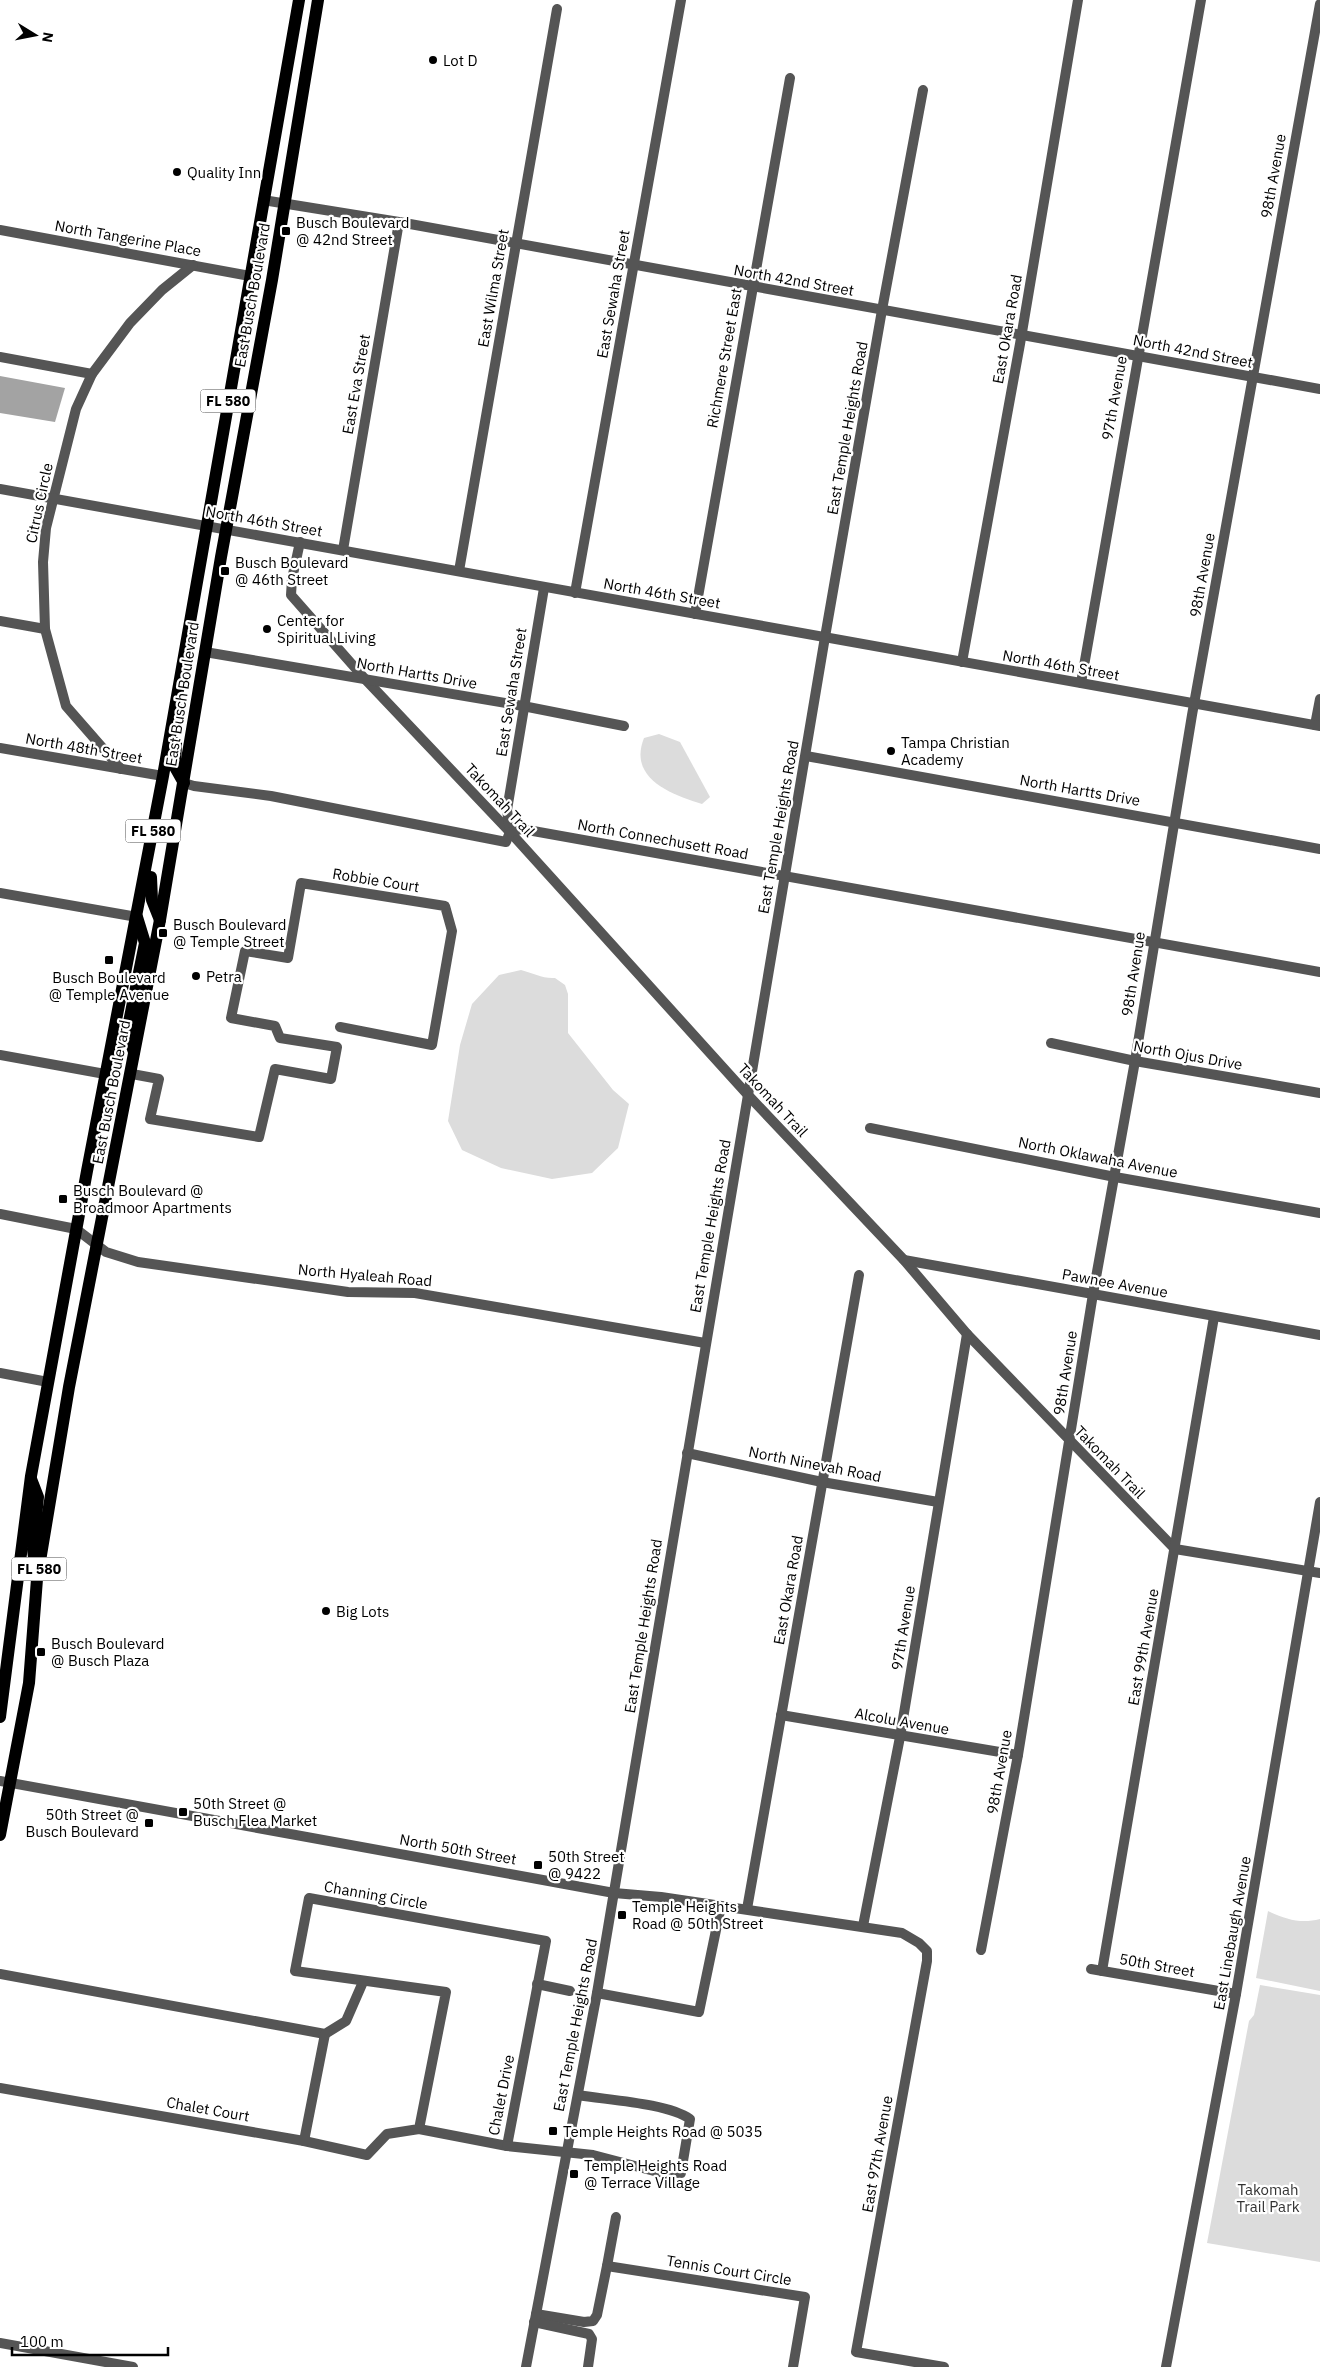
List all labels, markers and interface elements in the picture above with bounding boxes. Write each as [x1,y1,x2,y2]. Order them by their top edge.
north arrow [10,10,60,60]
text: N [38,31,58,44]
place label: Lot D [443,51,478,70]
marker: Lot D [427,54,439,66]
street label: 98th Avenue [1256,132,1290,220]
place label: Quality Inn [187,163,261,182]
marker: Quality Inn [171,166,183,178]
place label: Busch Boulevard @ 42nd Street [296,213,410,249]
street label: North Tangerine Place [53,216,203,260]
street label: East Busch Boulevard [230,221,274,369]
marker: Busch Boulevard @ 42nd Street [280,225,292,237]
street label: East Wilma Street [473,227,513,349]
street label: East Sewaha Street [592,228,634,360]
street label: North 42nd Street [732,260,856,300]
street label: East Okara Road [988,273,1026,385]
street label: Richmere Street East [702,286,746,430]
street label: North 42nd Street [1131,330,1255,372]
street label: East Eva Street [338,332,374,436]
street label: East Temple Heights Road [822,340,872,516]
street label: 97th Avenue [1097,354,1131,442]
road number: FL 580 [200,390,256,412]
street label: Citrus Circle [21,461,57,545]
street label: North 46th Street [204,501,324,541]
street label: 98th Avenue [1185,531,1219,619]
place label: Busch Boulevard @ 46th Street [235,553,349,589]
marker: Busch Boulevard @ 46th Street [219,565,231,577]
street label: North 46th Street [602,573,722,613]
place label: Center for Spiritual Living [277,611,376,647]
street label: East Busch Boulevard [161,620,203,768]
marker: Center for Spiritual Living [261,623,273,635]
street label: East Sewaha Street [491,626,531,758]
street label: North 46th Street [1001,645,1121,685]
street label: North Hartts Drive [355,653,479,693]
street label: North 48th Street [24,728,144,768]
place label: Tampa Christian Academy [901,733,1010,769]
street label: East Temple Heights Road [753,739,803,915]
marker: Tampa Christian Academy [885,745,897,757]
street label: Takomah Trail [461,759,539,841]
street label: North Hartts Drive [1018,770,1142,810]
street label: North Connechusett Road [576,815,750,863]
road number: FL 580 [126,819,180,842]
street label: Robbie Court [331,864,421,896]
place label: Busch Boulevard @ Temple Street [173,915,287,951]
marker: Busch Boulevard @ Temple Street [157,927,169,939]
street label: 98th Avenue [1117,930,1149,1018]
marker: Busch Boulevard @ Temple Avenue [103,954,115,966]
place label: Petra [206,967,242,986]
place label: Busch Boulevard @ Temple Avenue [49,968,169,1004]
marker: Petra [190,970,202,982]
street label: East Busch Boulevard [88,1018,134,1166]
street label: North Ojus Drive [1132,1036,1244,1074]
street label: Takomah Trail [734,1059,812,1141]
street label: North Oklawaha Avenue [1017,1132,1179,1182]
street label: East Temple Heights Road [685,1138,735,1314]
place label: Busch Boulevard @ Broadmoor Apartments [73,1181,232,1217]
marker: Busch Boulevard @ Broadmoor Apartments [57,1193,69,1205]
street label: North Hyaleah Road [297,1260,433,1290]
street label: Pawnee Avenue [1061,1264,1169,1302]
street label: 98th Avenue [1049,1329,1081,1417]
street label: Takomah Trail [1071,1422,1149,1502]
street label: North Ninevah Road [747,1442,883,1486]
street label: East Okara Road [769,1534,807,1646]
street label: East Temple Heights Road [620,1538,666,1714]
road number: FL 580 [12,1558,66,1580]
street label: 97th Avenue [887,1584,919,1672]
street label: East 99th Avenue [1123,1587,1163,1707]
place label: Big Lots [336,1602,389,1621]
marker: Big Lots [320,1605,332,1617]
place label: Busch Boulevard @ Busch Plaza [51,1634,165,1670]
marker: Busch Boulevard @ Busch Plaza [35,1646,47,1658]
street label: Alcolu Avenue [853,1703,951,1739]
street label: 98th Avenue [982,1728,1016,1816]
place label: 50th Street @ Busch Flea Market [193,1794,317,1830]
place label: 50th Street @ Busch Boulevard [25,1805,139,1841]
marker: 50th Street @ Busch Flea Market [177,1806,189,1818]
marker: 50th Street @ Busch Boulevard [143,1817,155,1829]
street label: North 50th Street [398,1829,518,1869]
place label: 50th Street @ 9422 [548,1847,624,1883]
street label: East Linebaugh Avenue [1209,1854,1255,2012]
marker: 50th Street @ 9422 [532,1859,544,1871]
street label: Channing Circle [323,1877,429,1913]
place label: Temple Heights Road @ 50th Street [632,1897,763,1933]
marker: Temple Heights Road @ 50th Street [616,1909,628,1921]
street label: East Temple Heights Road [549,1937,601,2113]
street label: 50th Street [1118,1949,1196,1981]
street label: Chalet Drive [484,2053,518,2137]
street label: Chalet Court [165,2092,251,2126]
street label: East 97th Avenue [857,2094,897,2214]
place label: Temple Heights Road @ 5035 [563,2122,763,2141]
marker: Temple Heights Road @ 5035 [547,2125,559,2137]
place label: Temple Heights Road @ Terrace Village [584,2156,727,2192]
marker: Temple Heights Road @ Terrace Village [568,2168,580,2180]
park label: Takomah Trail Park [1236,2180,1300,2216]
street label: Tennis Court Circle [665,2251,793,2289]
scale bar [12,2324,169,2356]
text: 100 m [20,2332,64,2351]

